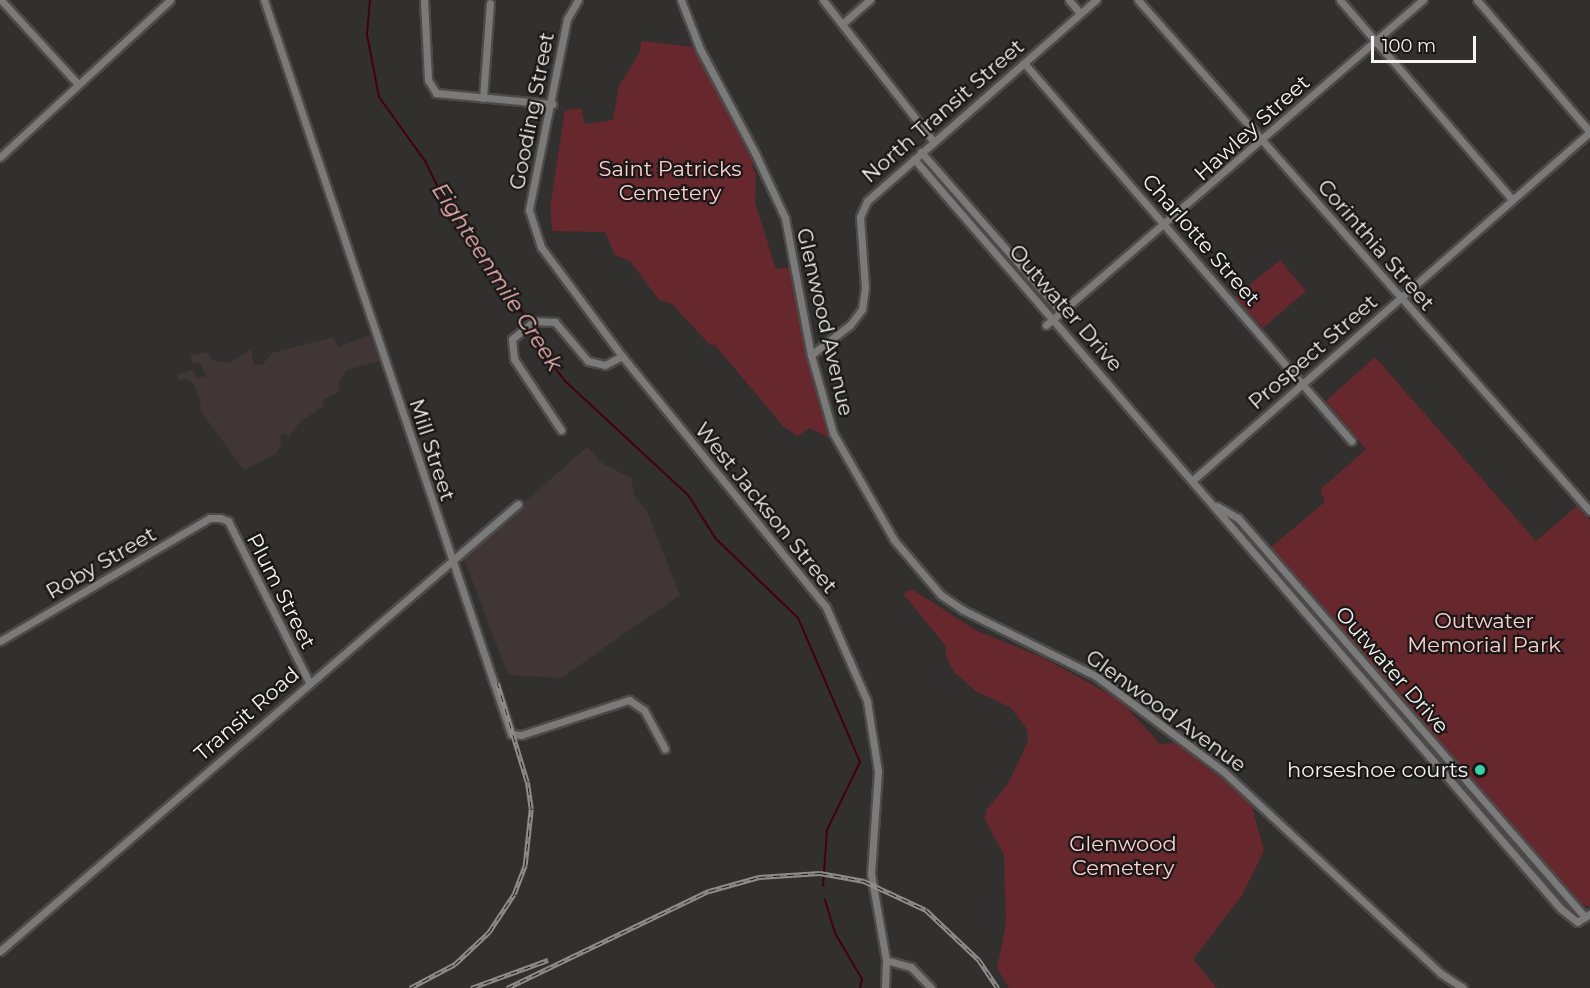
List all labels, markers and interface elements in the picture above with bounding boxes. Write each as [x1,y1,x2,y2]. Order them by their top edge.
scale bar [1374,24,1479,62]
street label: Gooding Street [504,30,560,192]
street label: North Transit Street [857,34,1029,188]
text: 100 m [1382,35,1436,57]
street label: Hawley Street [1189,70,1315,186]
park label: Saint Patricks Cemetery [599,156,741,206]
street label: Charlotte Street [1137,169,1265,311]
street label: Corinthia Street [1312,174,1440,316]
water label: Eighteenmile Creek [426,178,568,376]
street label: Glenwood Avenue [791,226,859,418]
street label: Outwater Drive [1004,239,1128,377]
street label: Prospect Street [1243,289,1383,415]
street label: Mill Street [404,396,460,504]
street label: West Jackson Street [689,417,843,599]
street label: Roby Street [42,521,160,605]
street label: Plum Street [241,529,321,653]
street label: Outwater Drive [1330,601,1454,739]
park label: Outwater Memorial Park [1407,608,1561,658]
street label: Glenwood Avenue [1081,644,1251,778]
street label: Transit Road [189,662,305,766]
place label: horseshoe courts [1287,757,1468,783]
marker: horseshoe courts [1473,763,1487,777]
park label: Glenwood Cemetery [1069,831,1177,881]

